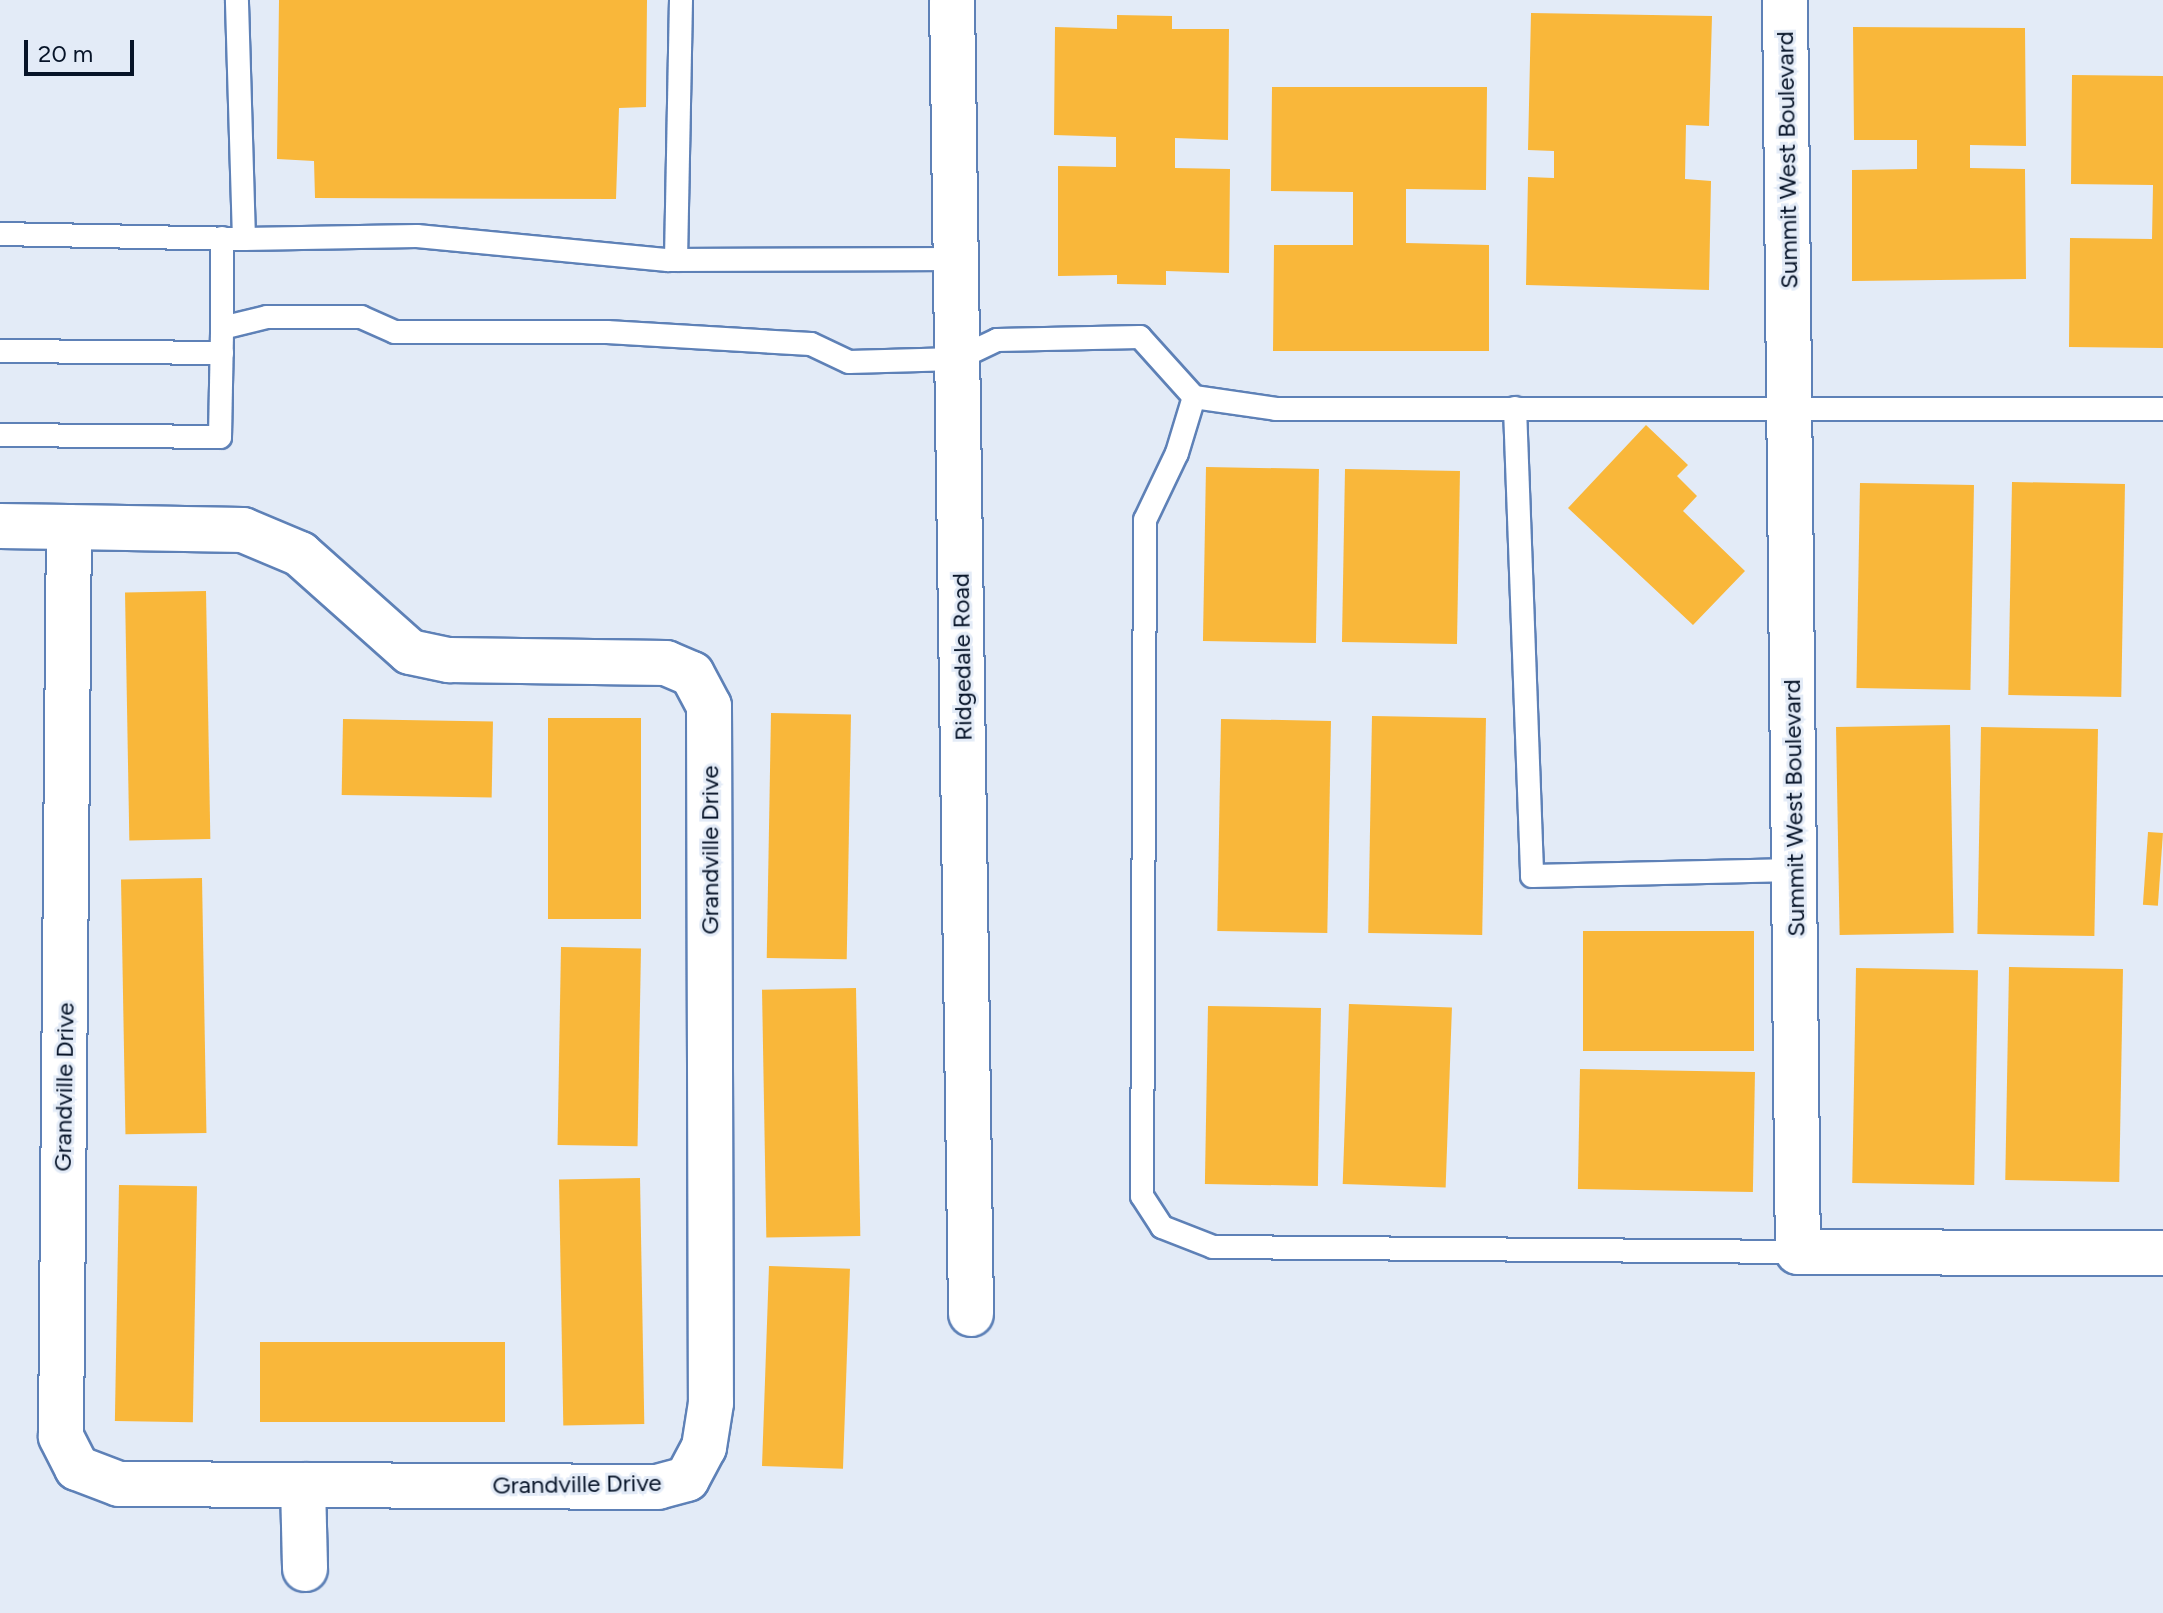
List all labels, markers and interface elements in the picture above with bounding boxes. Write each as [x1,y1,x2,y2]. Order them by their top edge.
scale bar [28,24,138,74]
street label: Summit West Boulevard [1770,31,1804,289]
text: 20 m [38,39,93,68]
street label: Ridgedale Road [946,573,978,741]
street label: Summit West Boulevard [1777,679,1811,937]
street label: Grandville Drive [696,765,724,935]
street label: Grandville Drive [48,1002,80,1172]
street label: Grandville Drive [492,1468,662,1500]

